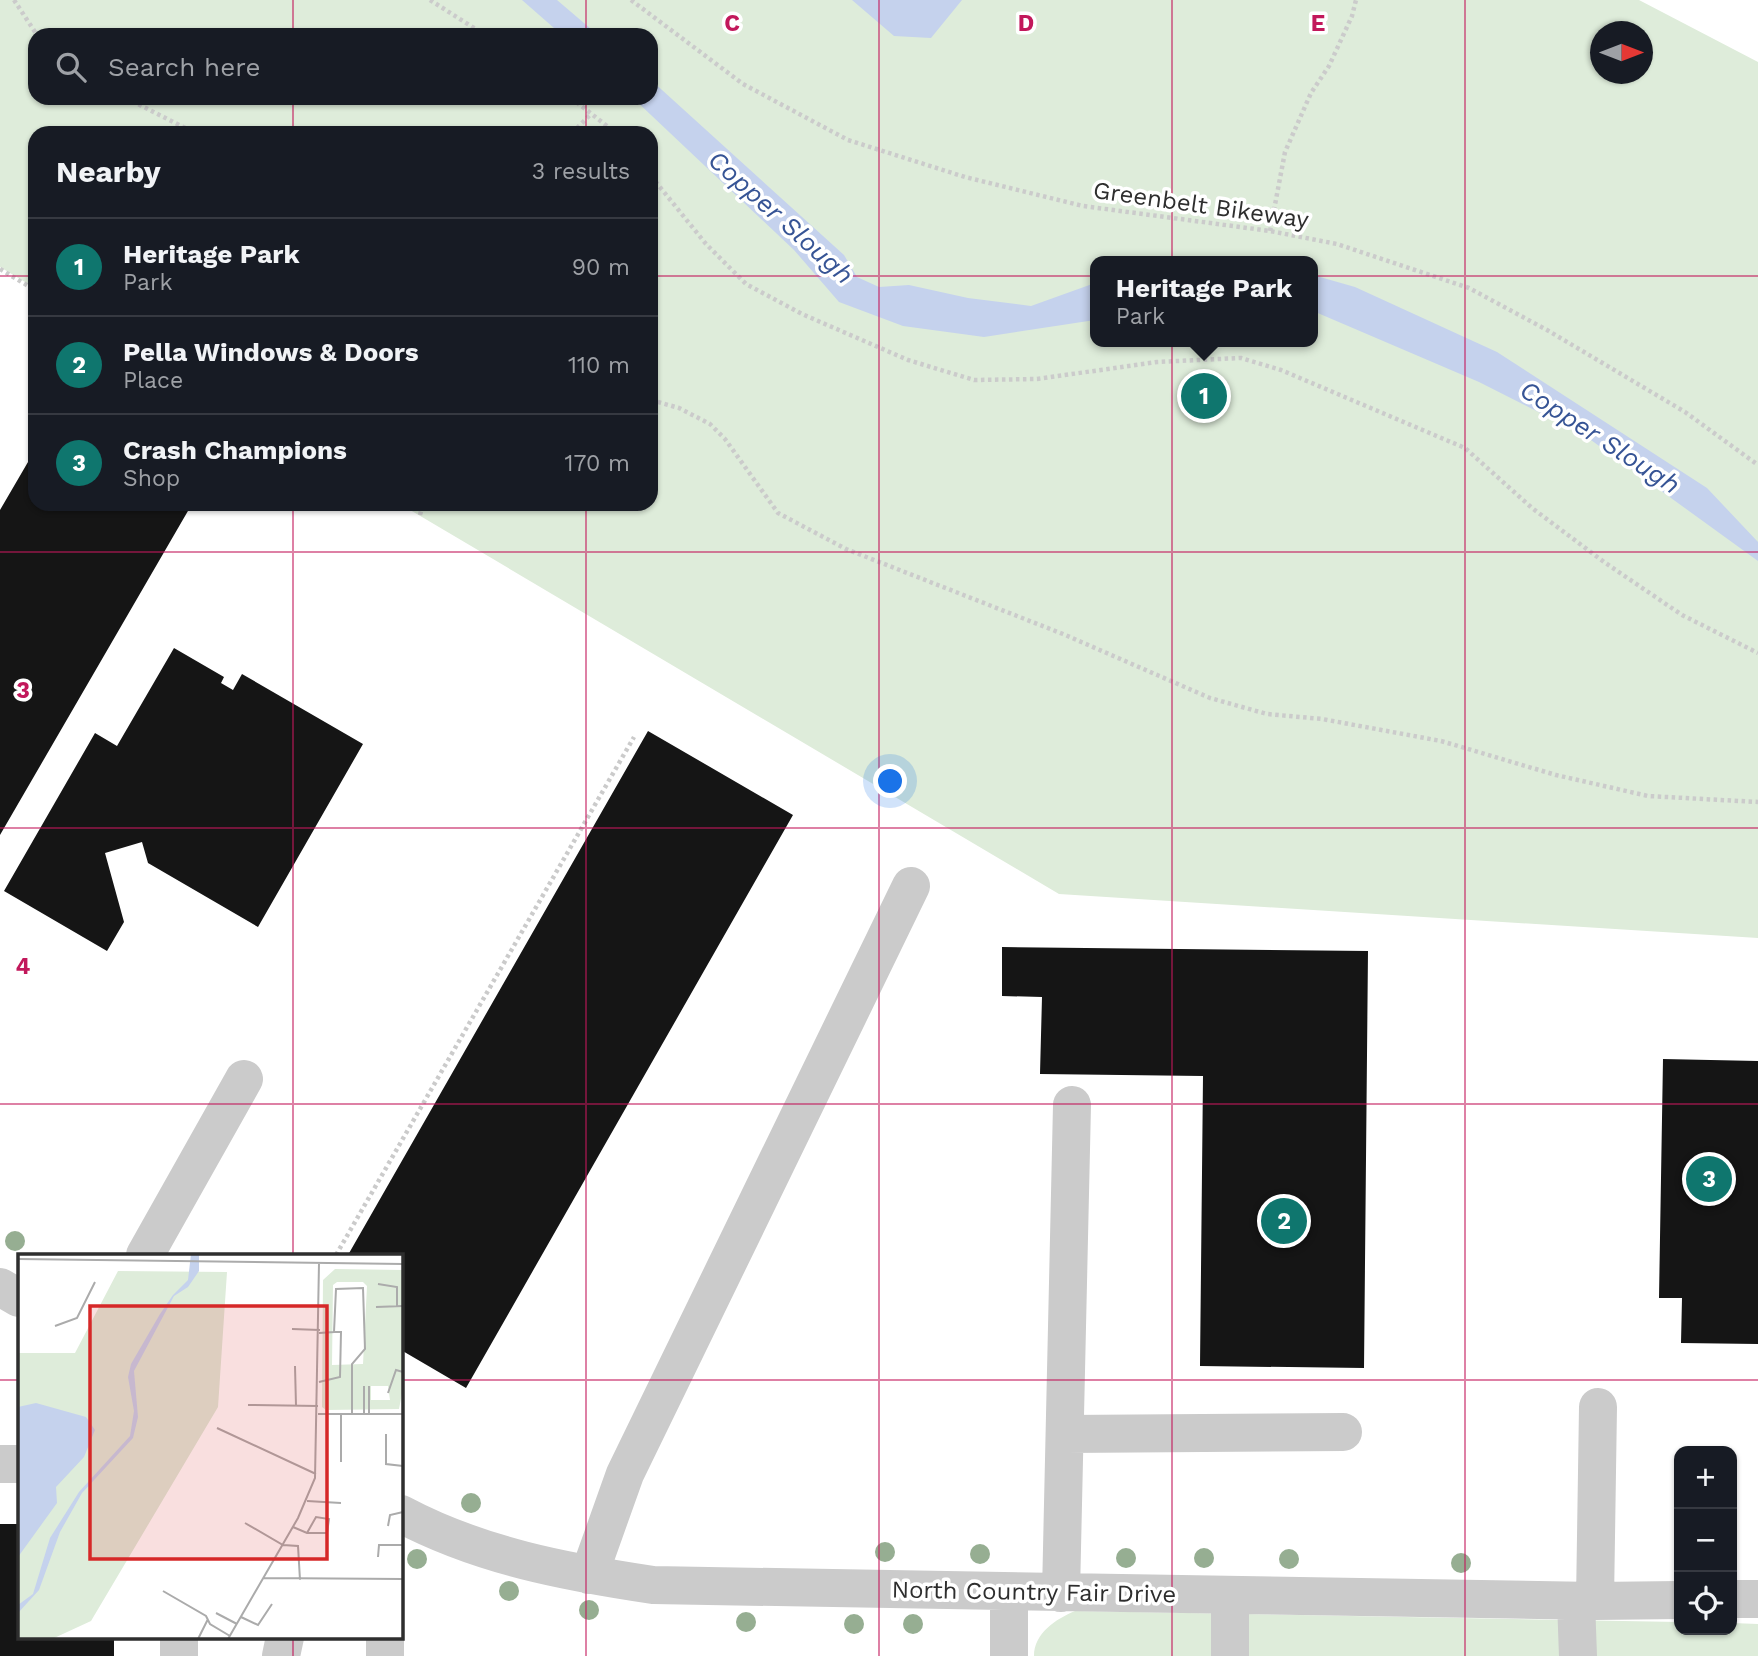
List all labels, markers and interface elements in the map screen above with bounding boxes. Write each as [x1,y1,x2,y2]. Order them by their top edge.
text: C [724,10,740,37]
text: D [1018,10,1034,37]
text: E [1311,10,1325,37]
north arrow [1590,21,1653,84]
search box [28,28,658,105]
icon: search [52,48,90,86]
text: Search here [108,52,260,82]
water label: Copper Slough [702,144,860,290]
text: Nearby [56,154,161,189]
text: 3 results [532,158,630,185]
street label: Greenbelt Bikeway [1092,176,1311,234]
text: Heritage Park [123,239,300,269]
text: 1 [74,254,84,281]
text: 90 m [572,254,630,281]
popup [1090,256,1318,347]
text: Park [123,269,172,296]
text: Heritage Park [1116,273,1292,303]
text: Park [1116,303,1165,330]
text: Pella Windows & Doors [123,337,419,367]
text: 2 [72,352,86,379]
text: 110 m [568,352,630,379]
text: Place [123,367,183,394]
pin: 1 [1181,370,1227,422]
water label: Copper Slough [1514,374,1686,500]
text: Crash Champions [123,435,347,465]
text: 3 [72,450,86,477]
text: 170 m [565,450,630,477]
text: Shop [123,465,180,492]
text: 3 [16,677,30,704]
your location [873,764,907,798]
text: 4 [16,953,31,980]
pin: 3 [1686,1153,1732,1205]
pin: 2 [1261,1195,1307,1247]
inset map [18,1254,402,1638]
map controls [1674,1446,1737,1635]
button: + [1674,1446,1737,1509]
button: − [1674,1509,1737,1572]
button: locate [1674,1572,1737,1635]
street label: North Country Fair Drive [891,1576,1177,1608]

